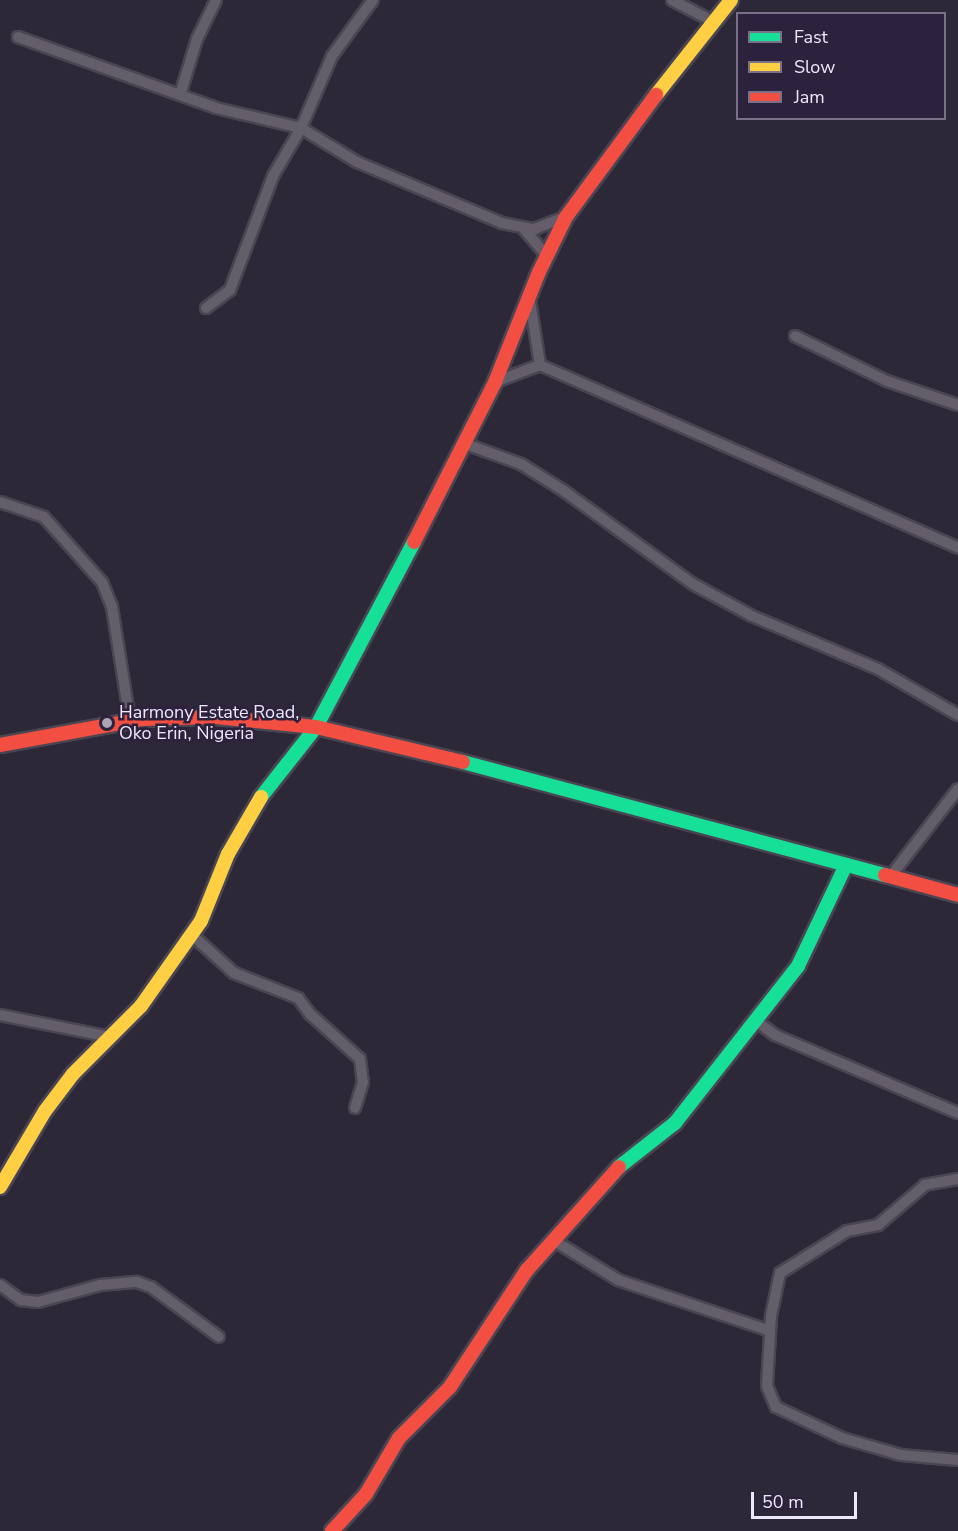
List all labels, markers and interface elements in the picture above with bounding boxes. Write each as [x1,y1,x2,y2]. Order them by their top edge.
legend [736,12,946,120]
text: Fast [794,25,828,49]
text: Slow [794,55,835,79]
text: Jam [794,85,825,109]
place label: Harmony Estate Road, Oko Erin, Nigeria [119,702,299,744]
marker: Harmony Estate Road, Oko Erin, Nigeria [100,716,114,730]
scale bar [754,1480,860,1518]
text: 50 m [762,1490,804,1514]

